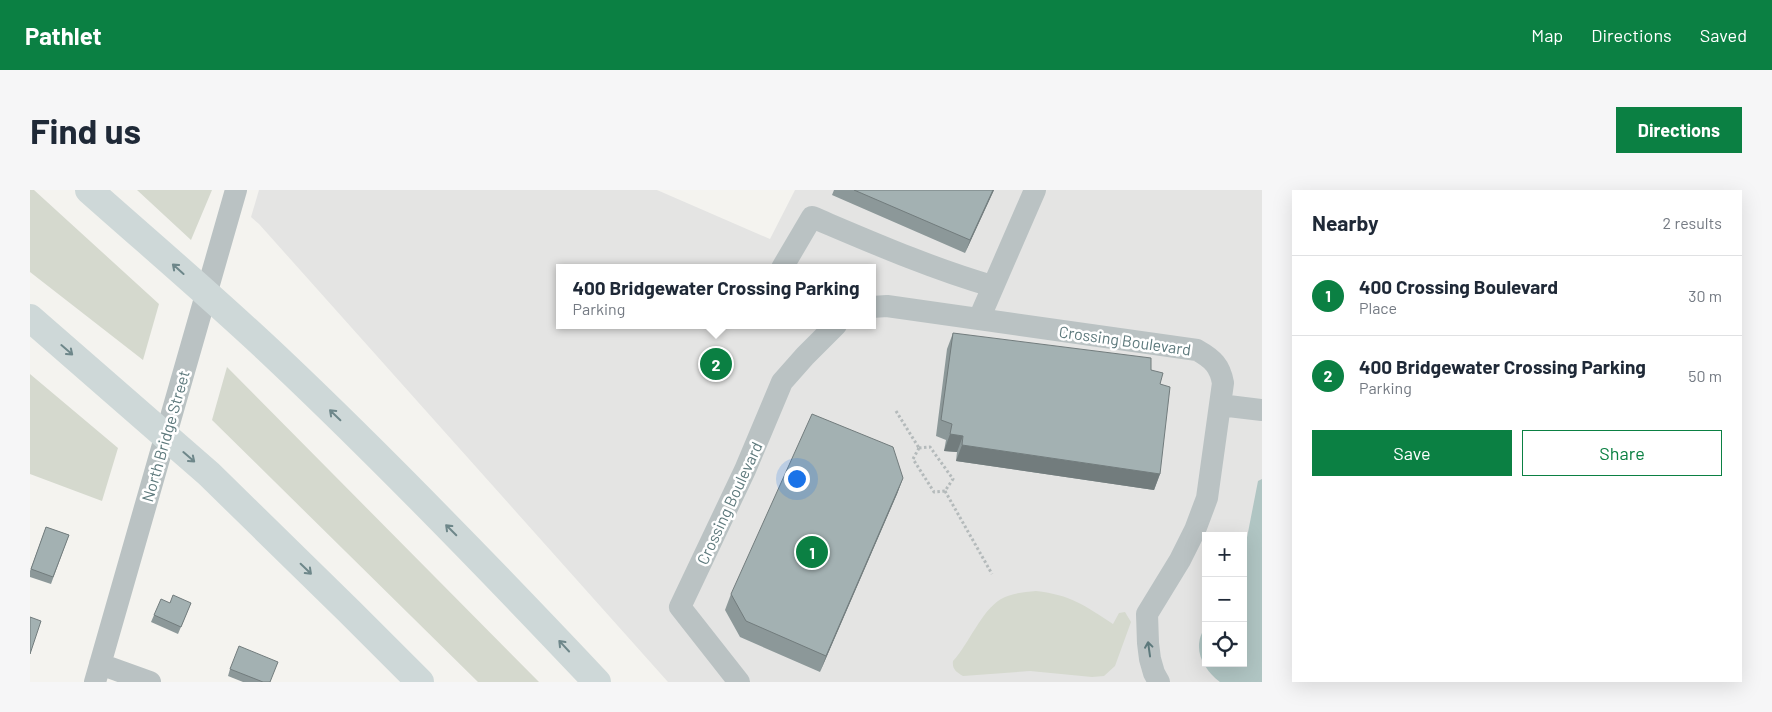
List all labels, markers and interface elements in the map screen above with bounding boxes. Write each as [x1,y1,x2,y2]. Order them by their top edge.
text: Pathlet [25,21,102,50]
text: Map [1531,24,1563,46]
text: Directions [1591,24,1672,46]
text: Saved [1700,24,1747,46]
button: Directions [1616,107,1742,153]
text: Find us [30,109,141,151]
text: Nearby [1312,210,1378,235]
text: 2 results [1663,213,1722,232]
one-way arrow [171,263,184,275]
popup [556,264,876,329]
text: 400 Crossing Boulevard [1359,275,1558,298]
text: 400 Bridgewater Crossing Parking [573,276,859,299]
text: 1 [1325,286,1331,305]
text: 30 m [1688,286,1722,305]
text: Place [1359,298,1397,317]
text: Parking [573,299,625,318]
street label: Crossing Boulevard [1058,321,1192,359]
one-way arrow [60,344,73,356]
pin: 2 [700,345,732,383]
text: 400 Bridgewater Crossing Parking [1359,355,1646,378]
text: 2 [1324,366,1332,385]
text: 50 m [1688,366,1722,385]
street label: North Bridge Street [137,368,193,504]
text: Parking [1359,378,1412,397]
one-way arrow [329,409,342,421]
button: Save [1312,430,1512,476]
button: Share [1522,430,1722,476]
street label: Crossing Boulevard [692,439,766,567]
one-way arrow [183,451,196,462]
your location [784,466,810,492]
one-way arrow [445,524,457,536]
map controls [1202,532,1247,667]
button: + [1202,532,1247,577]
pin: 1 [796,533,828,571]
one-way arrow [300,563,313,575]
button: − [1202,577,1247,622]
button: locate [1202,622,1247,667]
one-way arrow [558,640,570,653]
one-way arrow [1144,641,1154,657]

